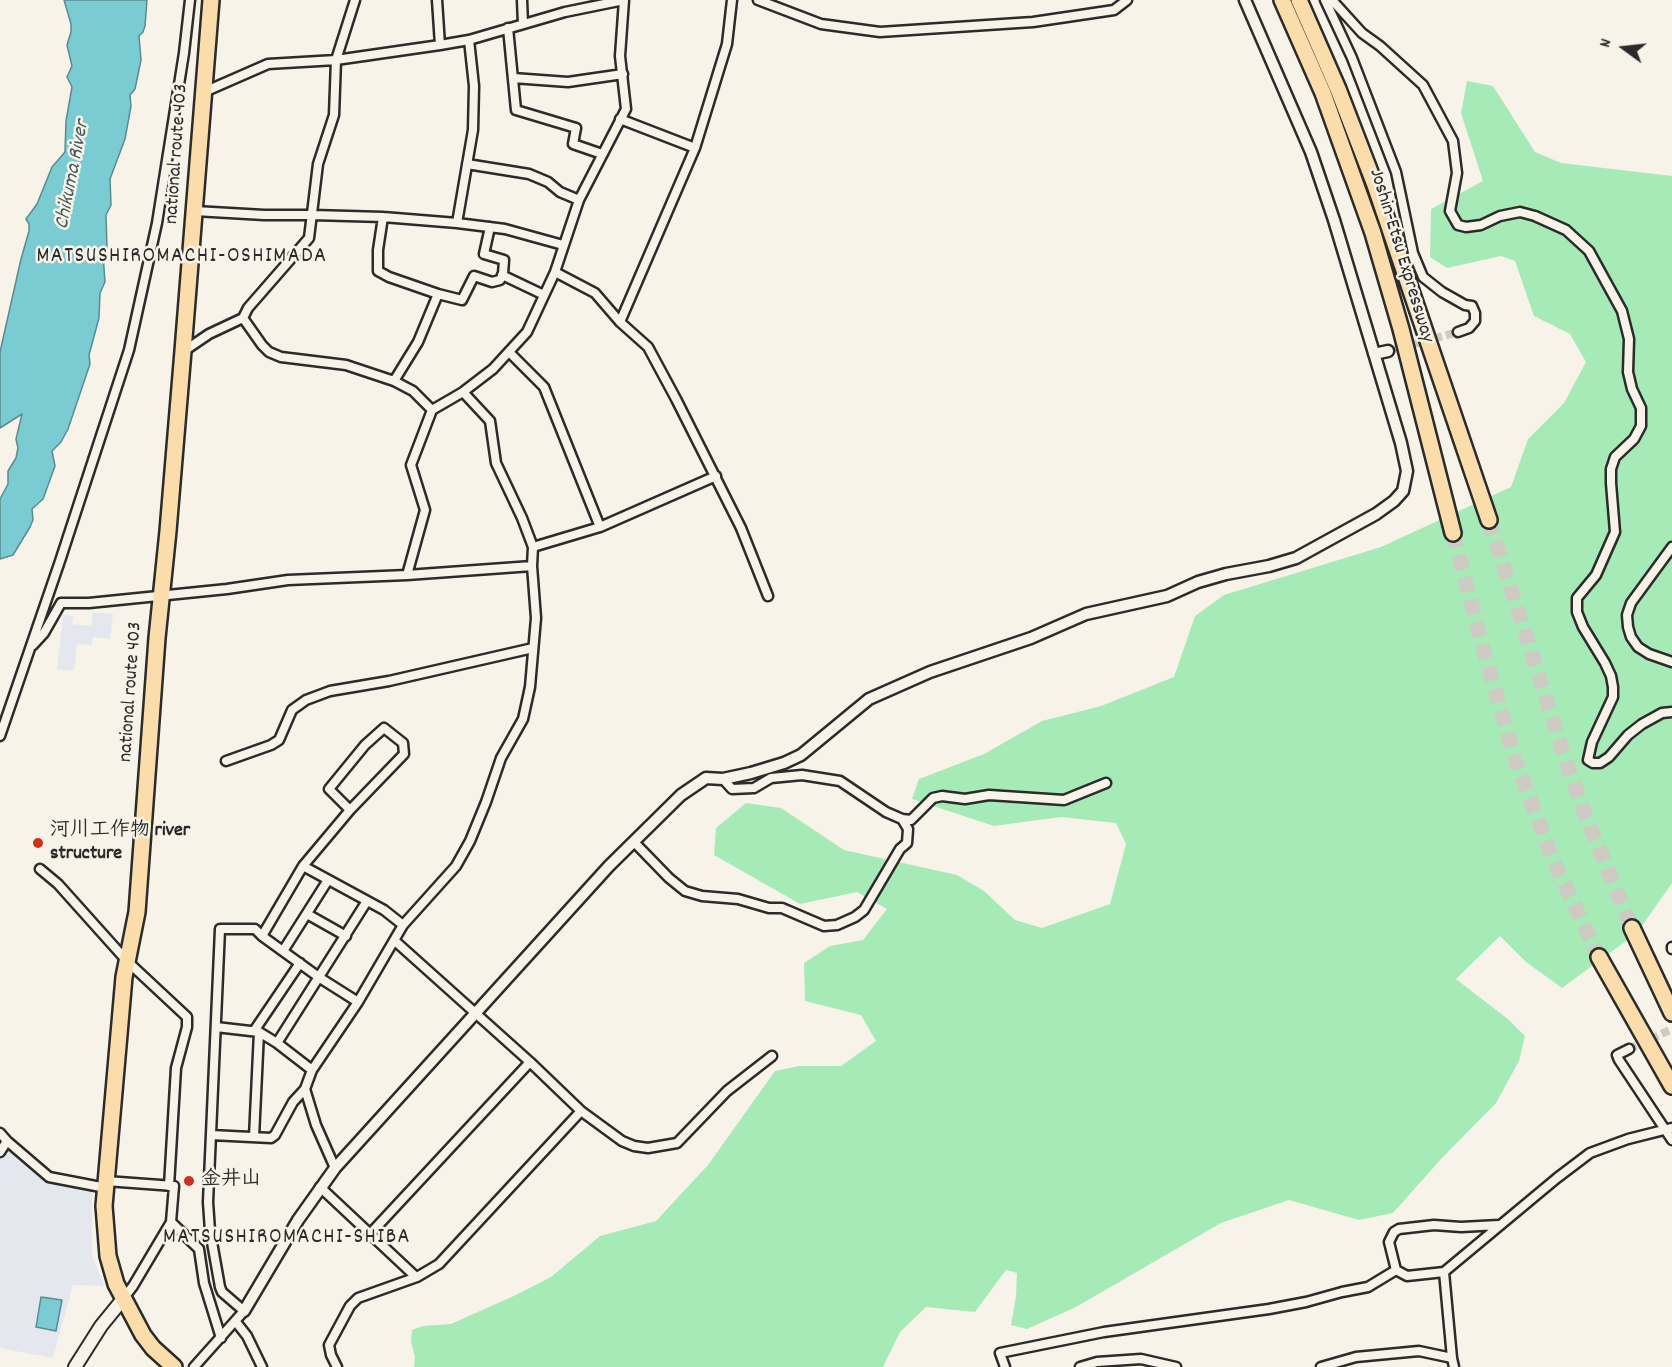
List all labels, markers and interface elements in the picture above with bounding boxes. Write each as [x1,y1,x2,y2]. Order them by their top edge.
north arrow [1594,18,1654,78]
text: N [1594,36,1618,50]
street label: national route 403 [161,83,195,225]
water label: Chikuma River [51,118,97,232]
street label: Joshin-Etsu Expressway [1362,166,1438,346]
district label: MATSUSHIROMACHI-OSHIMADA [36,245,328,271]
street label: national route 403 [115,621,149,763]
place label: 河川工作物 river structure [50,820,190,867]
marker: 河川工作物 river structure [31,836,45,850]
place label: 金井山 [201,1169,261,1193]
marker: 金井山 [182,1174,196,1188]
district label: MATSUSHIROMACHI-SHIBA [163,1226,411,1252]

